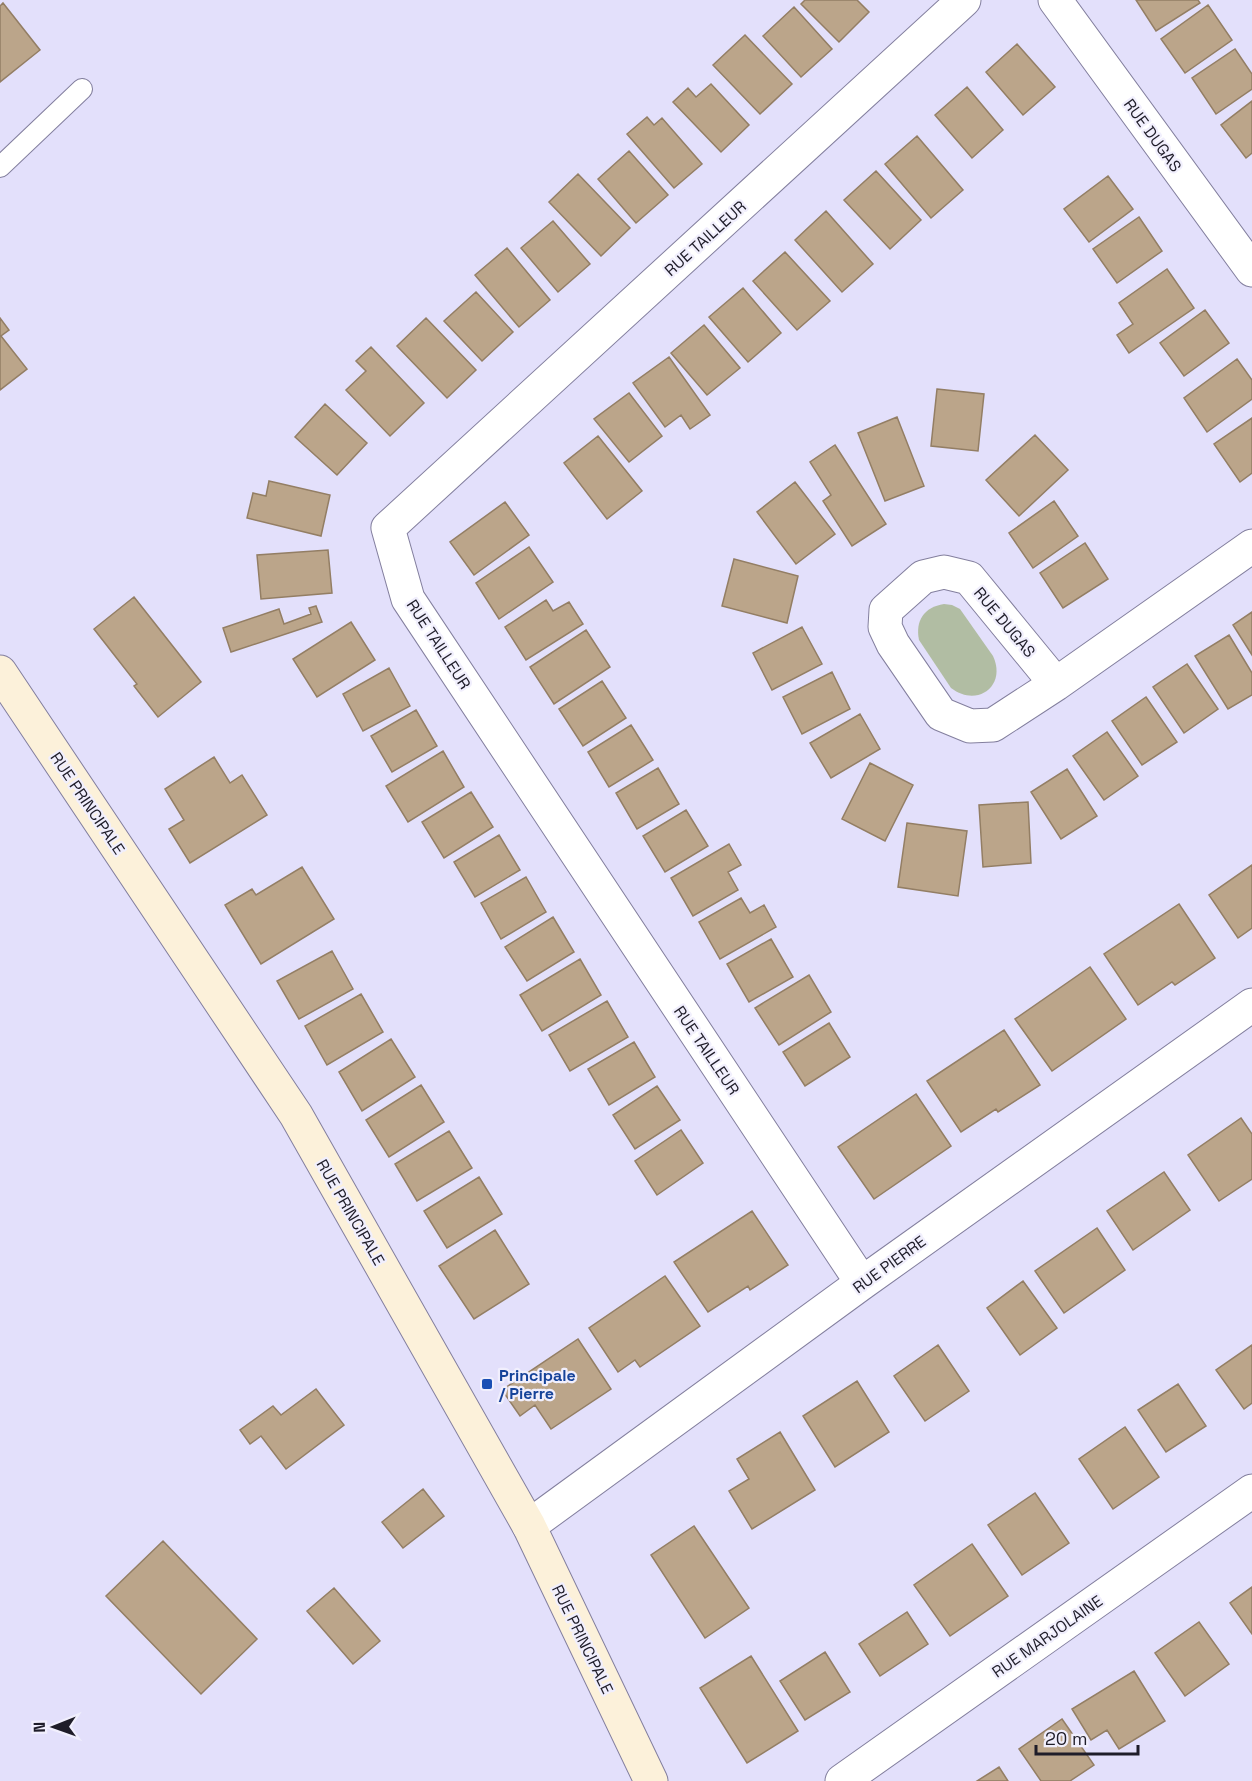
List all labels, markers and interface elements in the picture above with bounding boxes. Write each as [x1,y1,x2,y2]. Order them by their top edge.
street label: RUE DUGAS [1119,95,1186,176]
street label: RUE TAILLEUR [660,196,751,281]
street label: RUE DUGAS [969,583,1040,662]
street label: RUE TAILLEUR [402,595,475,693]
street label: RUE PRINCIPALE [46,748,130,858]
street label: RUE TAILLEUR [669,1002,744,1099]
street label: RUE PRINCIPALE [312,1156,389,1269]
street label: RUE PIERRE [848,1231,930,1298]
place label: Principale / Pierre [498,1365,576,1404]
marker: Principale / Pierre [480,1377,494,1391]
street label: RUE PRINCIPALE [547,1581,618,1697]
street label: RUE MARJOLAINE [988,1590,1107,1682]
north arrow [24,1697,84,1757]
scale bar [1036,1718,1138,1756]
text: N [29,1722,50,1733]
text: 20 m [1045,1727,1088,1750]

